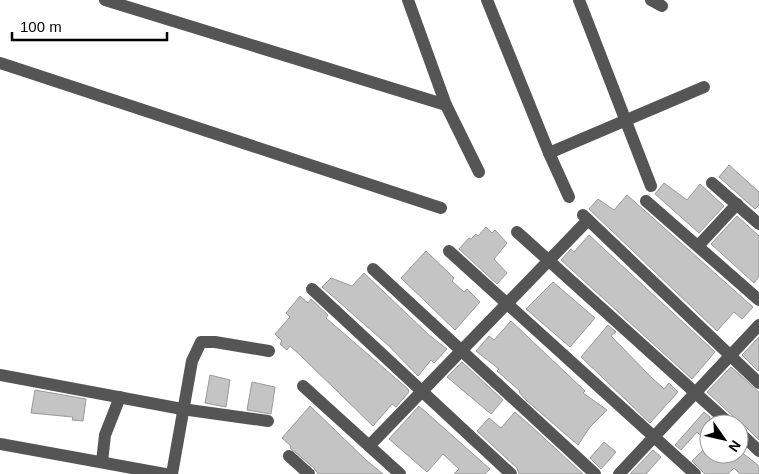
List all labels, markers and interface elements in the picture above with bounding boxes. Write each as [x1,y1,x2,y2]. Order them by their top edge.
scale bar [12,10,168,42]
text: 100 m [20,18,62,35]
north arrow [699,414,749,464]
text: N [725,438,744,455]

